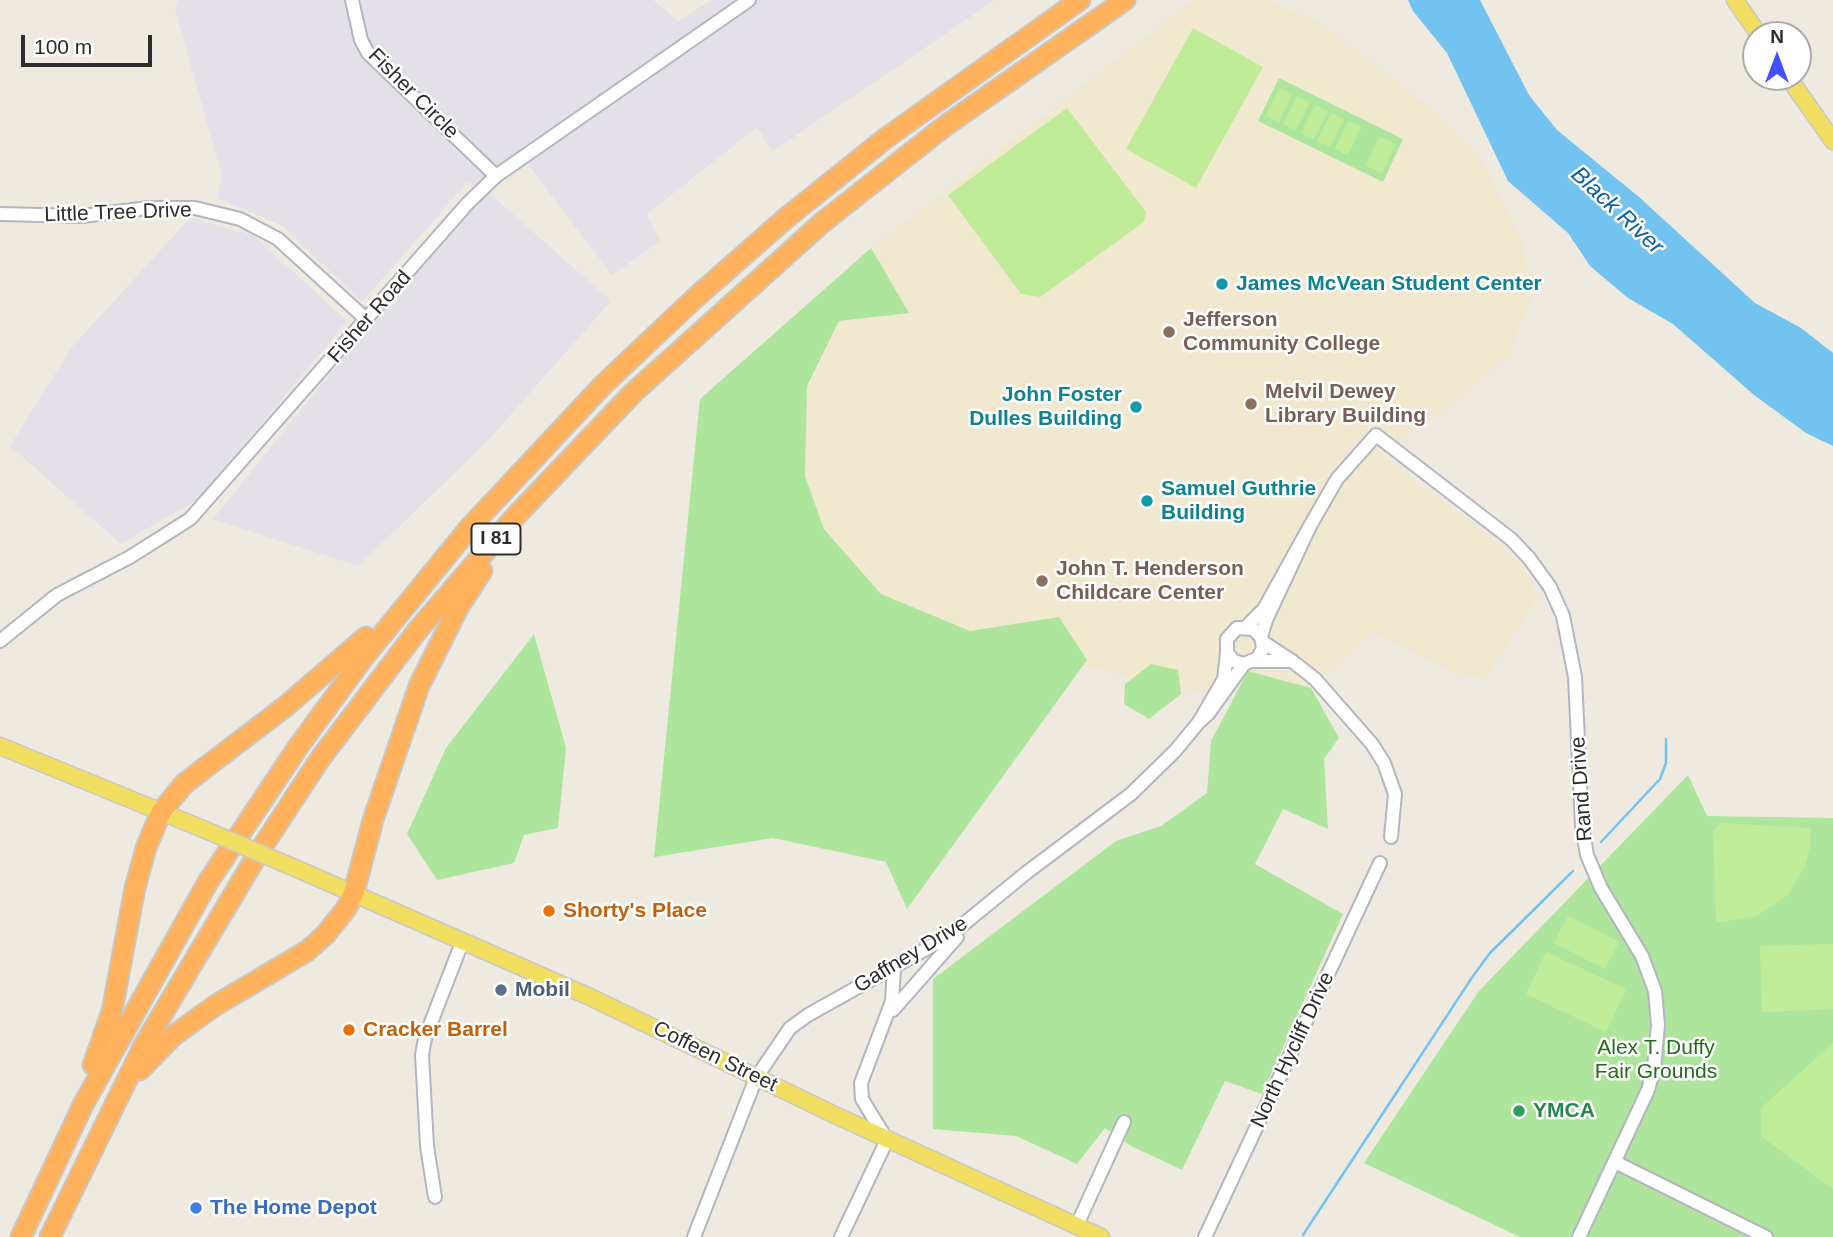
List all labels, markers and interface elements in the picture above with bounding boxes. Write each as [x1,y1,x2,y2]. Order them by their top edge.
scale bar [24,21,156,65]
north arrow [1742,21,1812,91]
text: N [1770,26,1784,47]
text: 100 m [34,35,92,58]
street label: Fisher Circle [362,43,464,145]
water label: Black River [1565,161,1669,261]
street label: Little Tree Drive [44,198,192,228]
street label: Fisher Road [323,266,417,368]
place label: James McVean Student Center [1236,271,1542,297]
marker: James McVean Student Center [1214,276,1230,292]
place label: Jefferson Community College [1183,307,1380,357]
marker: Jefferson Community College [1161,324,1177,340]
place label: Melvil Dewey Library Building [1265,379,1426,429]
place label: John Foster Dulles Building [969,382,1122,432]
marker: Melvil Dewey Library Building [1243,396,1259,412]
marker: John Foster Dulles Building [1128,399,1144,415]
place label: Samuel Guthrie Building [1161,476,1316,526]
marker: Samuel Guthrie Building [1139,493,1155,509]
road number: I 81 [472,524,520,554]
place label: John T. Henderson Childcare Center [1056,556,1244,606]
marker: John T. Henderson Childcare Center [1034,573,1050,589]
street label: Rand Drive [1566,736,1598,842]
place label: Shorty's Place [563,898,707,924]
marker: Shorty's Place [541,903,557,919]
street label: Gaffney Drive [850,911,972,999]
street label: North Hycliff Drive [1246,968,1340,1132]
place label: Mobil [515,977,570,1003]
marker: Mobil [493,982,509,998]
street label: Coffeen Street [649,1016,781,1098]
place label: Cracker Barrel [363,1017,508,1043]
marker: Cracker Barrel [341,1022,357,1038]
park label: Alex T. Duffy Fair Grounds [1595,1035,1717,1085]
place label: YMCA [1533,1098,1595,1124]
marker: YMCA [1511,1103,1527,1119]
place label: The Home Depot [210,1195,377,1221]
marker: The Home Depot [188,1200,204,1216]

